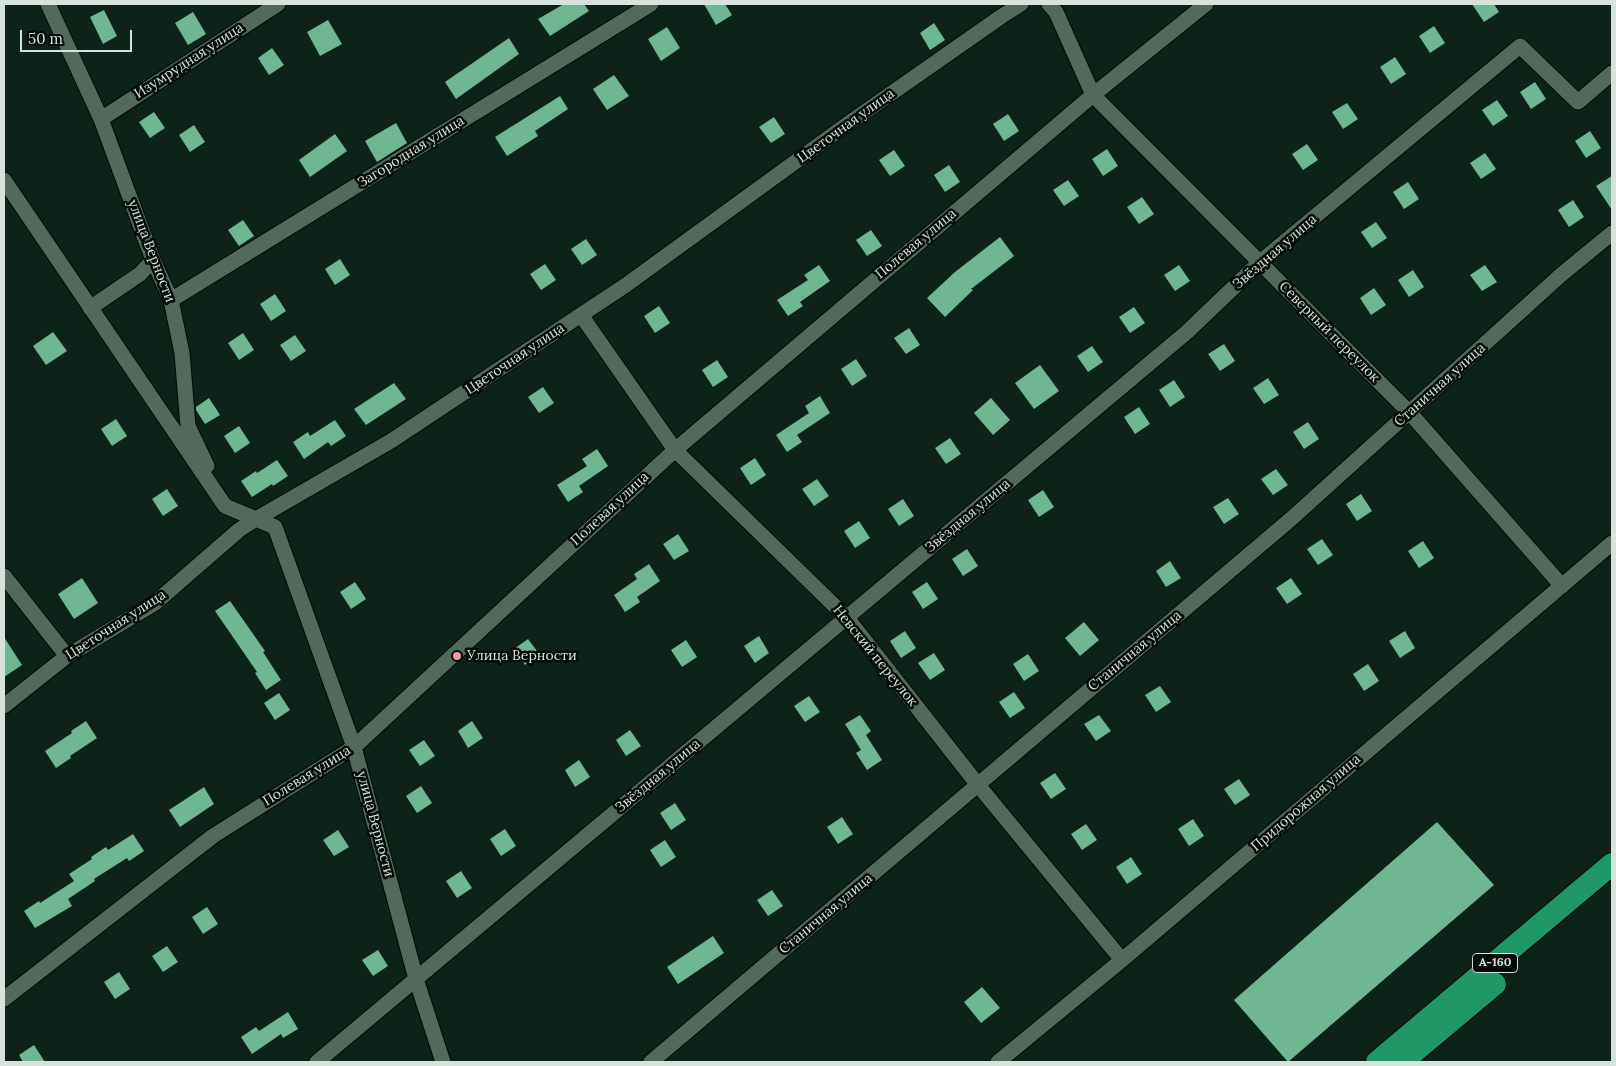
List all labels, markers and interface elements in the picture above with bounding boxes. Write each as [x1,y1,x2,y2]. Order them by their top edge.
street label: Изумрудная улица [131,19,247,103]
scale bar [22,20,135,52]
text: 50 m [28,29,63,48]
street label: Цветочная улица [794,85,898,167]
street label: Загородная улица [355,112,467,192]
street label: улица Верности [124,197,178,305]
street label: Полевая улица [872,205,960,283]
street label: Звёздная улица [1230,211,1320,293]
street label: Северный переулок [1275,278,1383,386]
street label: Цветочная улица [462,320,568,398]
street label: Станичная улица [1391,340,1489,430]
street label: Полевая улица [568,469,652,549]
street label: Звёздная улица [922,476,1014,556]
street label: Цветочная улица [63,586,169,664]
street label: Невский переулок [829,602,921,710]
street label: Станичная улица [1085,607,1185,695]
place label: Улица Верности [467,648,577,664]
marker: Улица Верности [451,650,463,662]
street label: Звёздная улица [612,736,704,816]
street label: Полевая улица [260,742,354,810]
street label: Придорожная улица [1248,751,1364,855]
street label: улица Верности [353,769,397,879]
street label: Станичная улица [776,870,876,958]
road number: А-160 [1472,954,1518,972]

